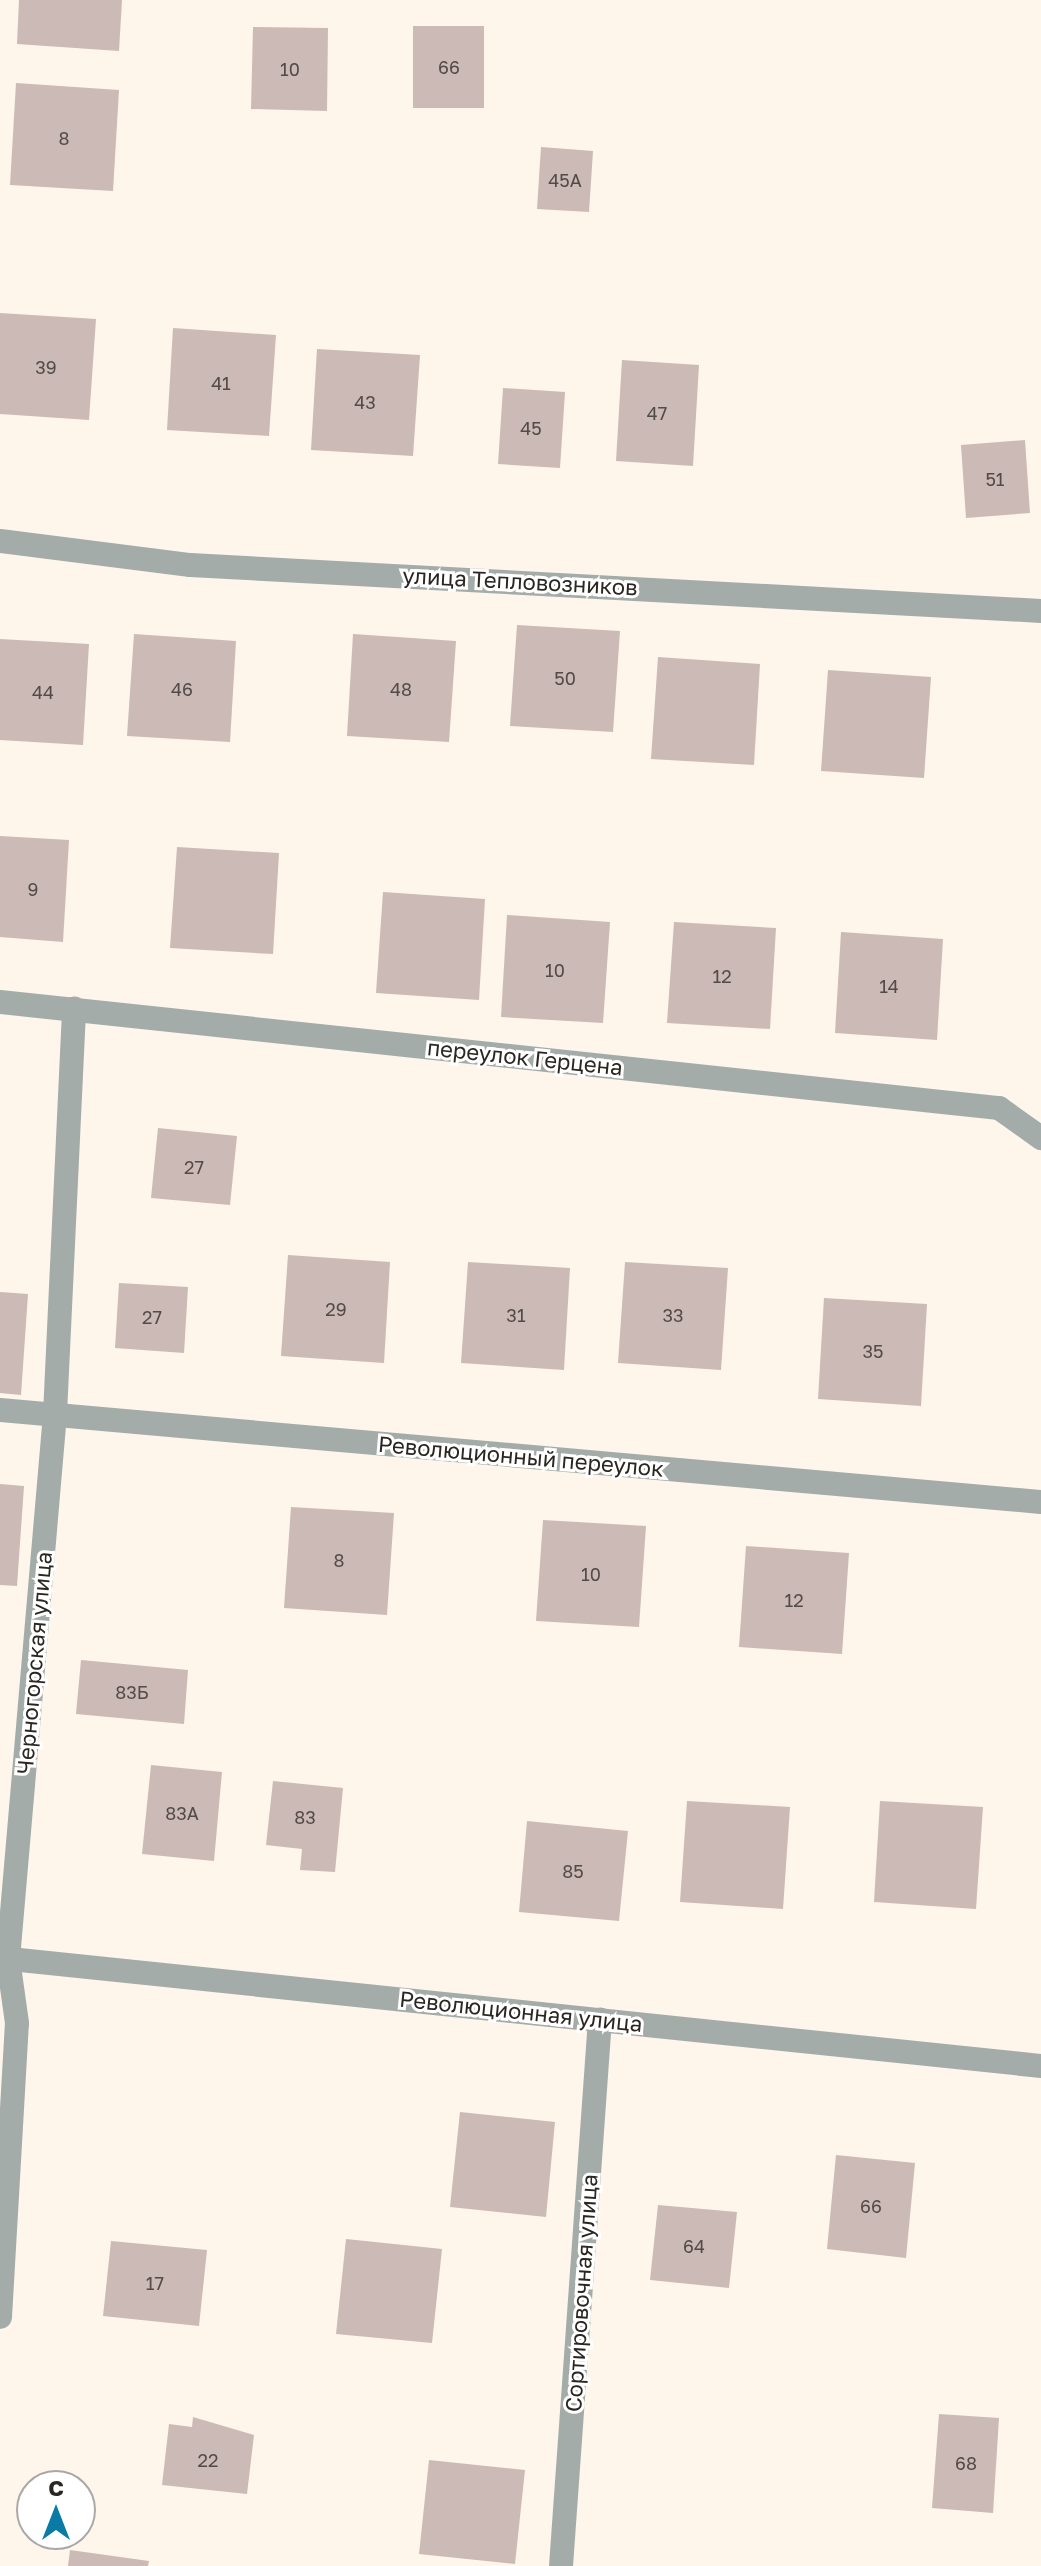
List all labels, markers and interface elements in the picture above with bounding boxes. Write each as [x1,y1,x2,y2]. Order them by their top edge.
house number: 66 [438,56,460,78]
house number: 10 [280,58,300,80]
house number: 8 [59,127,69,149]
house number: 45А [548,169,582,191]
house number: 39 [35,356,57,378]
house number: 41 [211,372,231,394]
house number: 43 [354,391,376,413]
house number: 47 [647,402,667,424]
house number: 45 [520,417,542,439]
house number: 51 [985,468,1005,490]
street label: улица Тепловозников [402,562,638,600]
house number: 50 [554,667,576,689]
house number: 46 [171,678,193,700]
house number: 48 [390,678,412,700]
house number: 44 [32,681,54,703]
house number: 9 [28,878,38,900]
house number: 10 [545,959,565,981]
house number: 12 [712,965,732,987]
house number: 14 [879,975,899,997]
street label: переулок Герцена [426,1034,624,1080]
house number: 27 [184,1156,204,1178]
house number: 29 [325,1298,347,1320]
house number: 31 [506,1304,526,1326]
house number: 33 [662,1304,684,1326]
house number: 27 [142,1306,162,1328]
house number: 35 [863,1340,883,1362]
street label: Революционный переулок [377,1430,665,1482]
house number: 8 [334,1549,344,1571]
street label: Черногорская улица [11,1550,57,1776]
house number: 10 [581,1563,601,1585]
house number: 12 [784,1589,804,1611]
house number: 83Б [115,1681,149,1703]
house number: 83А [165,1802,199,1824]
house number: 83 [294,1806,316,1828]
house number: 85 [562,1860,584,1882]
street label: Революционная улица [398,1985,644,2037]
street label: Сортировочная улица [560,2173,602,2413]
house number: 66 [860,2195,882,2217]
house number: 64 [683,2235,705,2257]
house number: 17 [146,2272,164,2294]
house number: 22 [198,2449,218,2471]
house number: 68 [955,2452,977,2474]
north arrow [16,2470,96,2550]
text: С [48,2474,64,2501]

